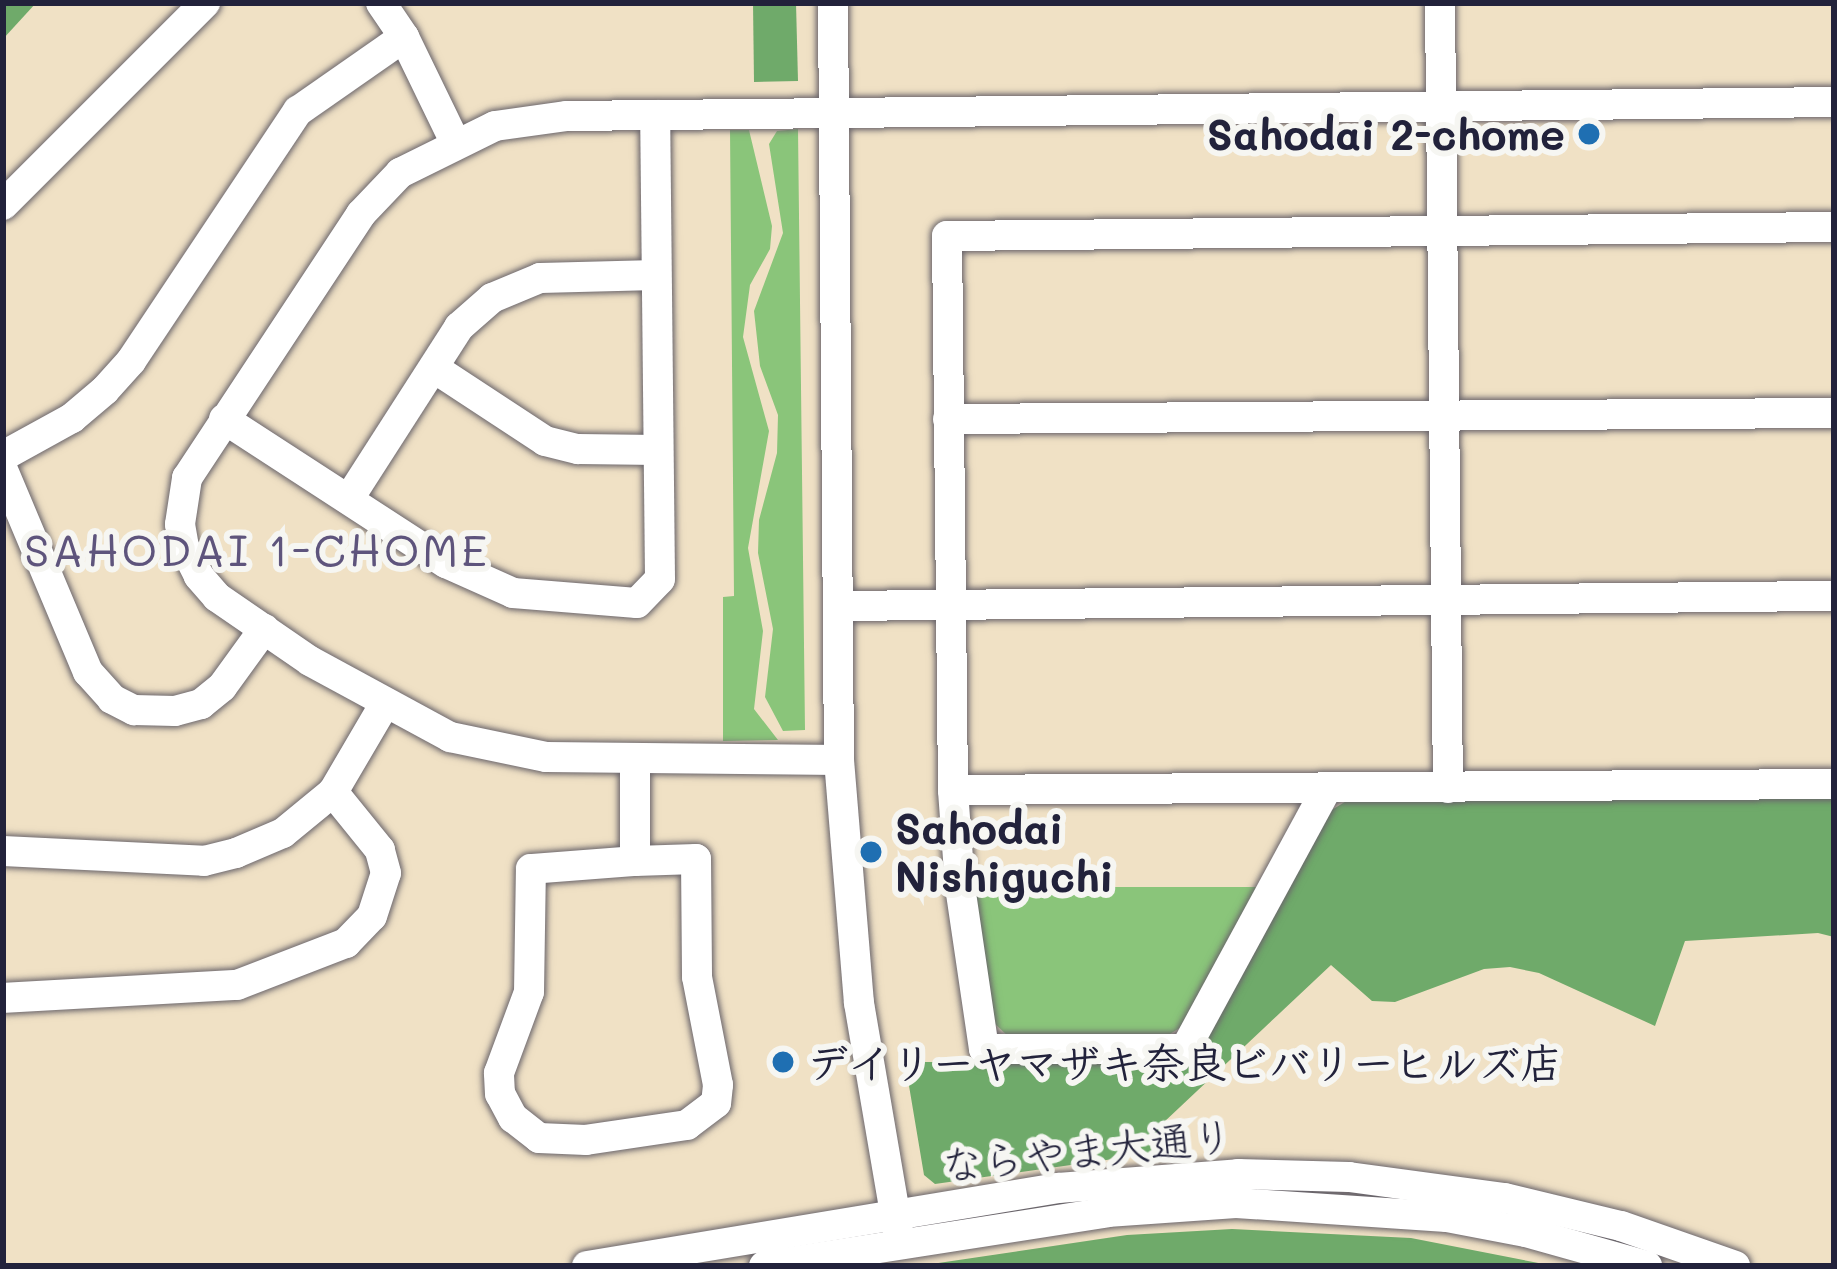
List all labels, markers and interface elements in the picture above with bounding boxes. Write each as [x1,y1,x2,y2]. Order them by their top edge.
place label: Sahodai 2-chome [1207,109,1565,159]
marker: Sahodai 2-chome [1576,121,1602,147]
district label: SAHODAI 1-CHOME [24,523,490,577]
place label: Sahodai Nishiguchi [895,803,1114,902]
marker: Sahodai Nishiguchi [858,839,884,865]
place label: デイリーヤマザキ奈良ビバリーヒルズ店 [807,1037,1563,1087]
marker: デイリーヤマザキ奈良ビバリーヒルズ店 [770,1049,796,1075]
street label: ならやま大通り [938,1110,1236,1190]

